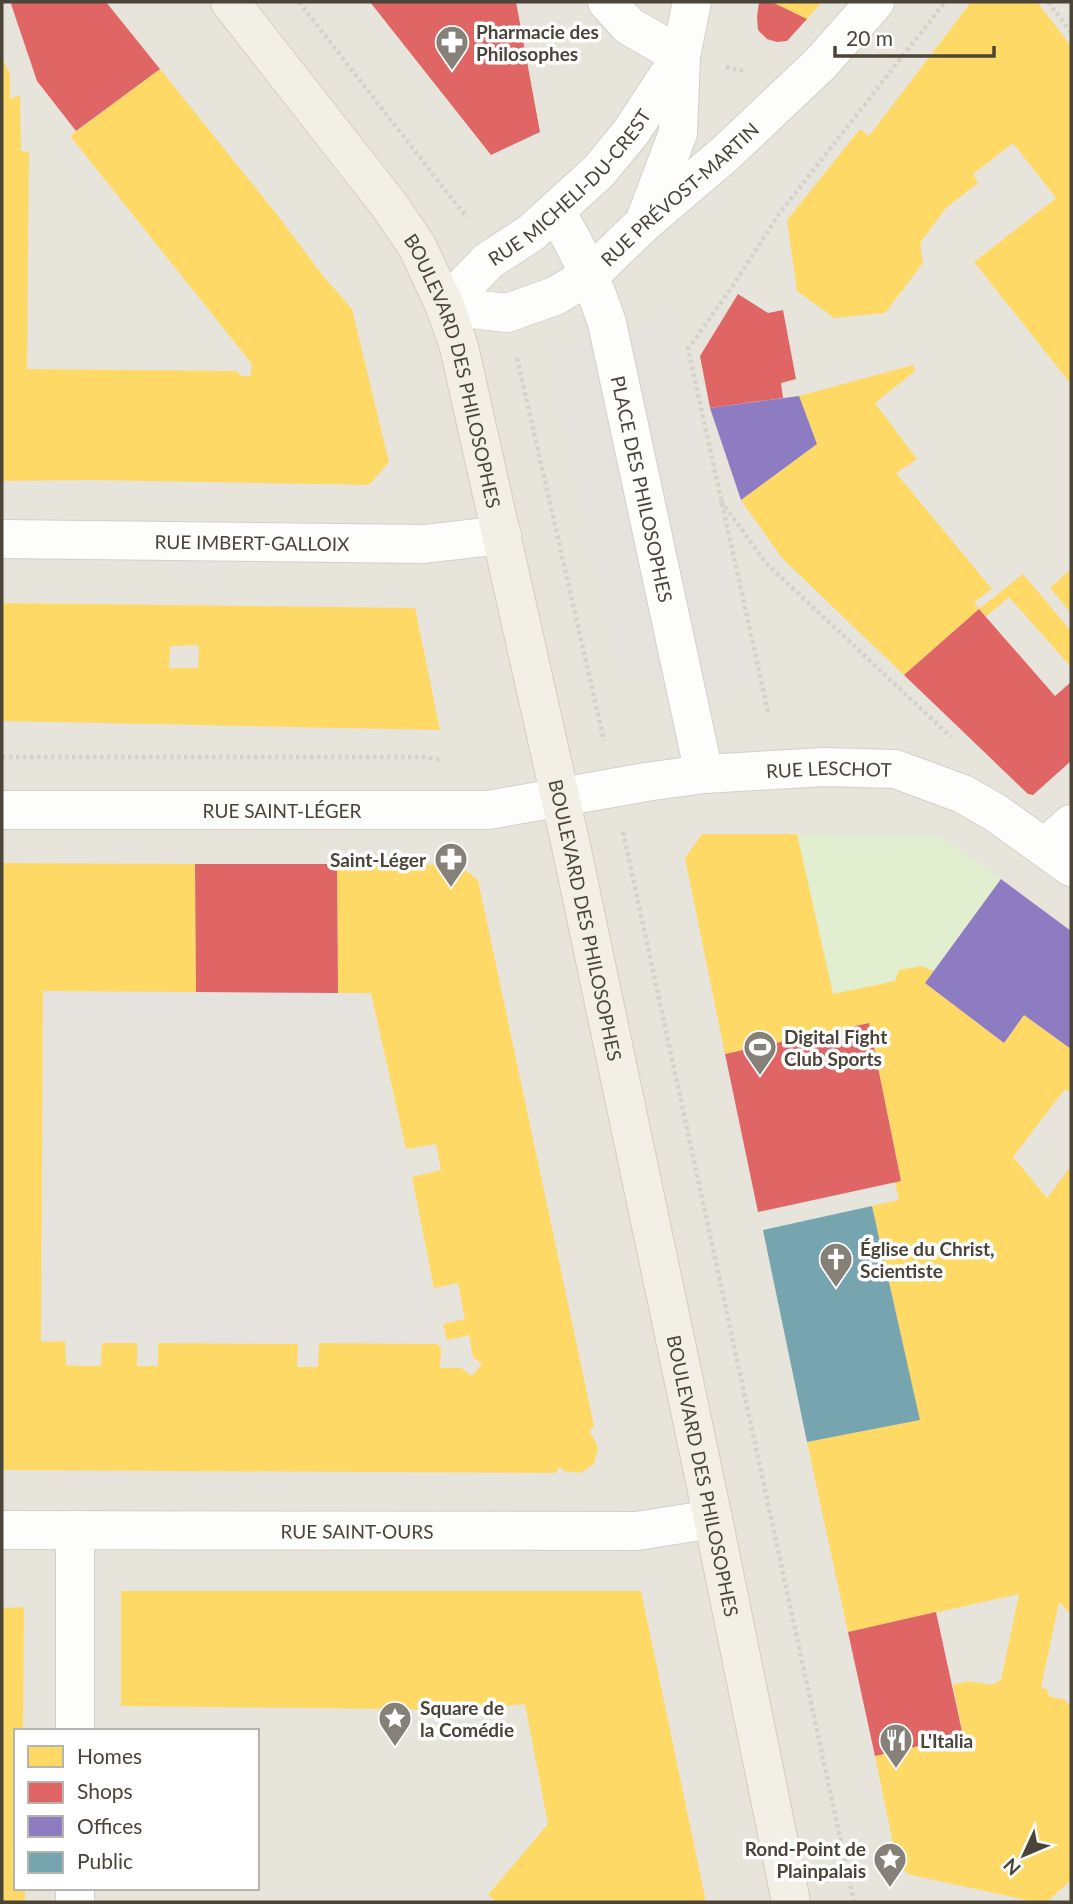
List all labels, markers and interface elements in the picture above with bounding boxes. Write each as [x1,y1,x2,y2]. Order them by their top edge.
scale bar [835,14,994,58]
place label: Pharmacie des Philosophes [476,20,599,65]
pharmacy icon: Pharmacie des Philosophes [433,23,471,72]
text: 20 m [846,25,893,50]
street label: RUE MICHELI-DU-CREST [483,104,655,270]
street label: RUE PRÉVOST-MARTIN [596,117,763,270]
street label: BOULEVARD DES PHILOSOPHES [400,229,506,510]
street label: PLACE DES PHILOSOPHES [607,373,678,604]
street label: RUE IMBERT-GALLOIX [154,529,350,555]
street label: RUE LESCHOT [765,755,892,782]
street label: BOULEVARD DES PHILOSOPHES [545,777,627,1063]
street label: RUE SAINT-LÉGER [203,799,362,822]
pharmacy icon: Saint-Léger [432,840,470,889]
place label: Saint-Léger [330,848,427,871]
place label: Digital Fight Club Sports [784,1025,887,1070]
sports icon: Digital Fight Club Sports [741,1028,779,1077]
place label: Église du Christ, Scientiste [860,1237,995,1282]
church icon: Église du Christ, Scientiste [817,1240,855,1289]
street label: BOULEVARD DES PHILOSOPHES [663,1333,744,1619]
street label: RUE SAINT-OURS [280,1519,434,1542]
place label: Square de la Comédie [420,1696,514,1741]
place icon: Square de la Comédie [376,1699,414,1748]
restaurant icon: L'Italia [877,1721,915,1770]
legend [14,1729,259,1890]
place label: L'Italia [920,1729,973,1752]
text: Homes [77,1743,142,1768]
text: Shops [77,1778,133,1803]
text: Offices [77,1813,142,1838]
north arrow [989,1820,1059,1890]
place label: Rond-Point de Plainpalais [745,1837,866,1882]
place icon: Rond-Point de Plainpalais [871,1840,909,1889]
text: Public [77,1848,133,1873]
text: N [998,1854,1025,1880]

